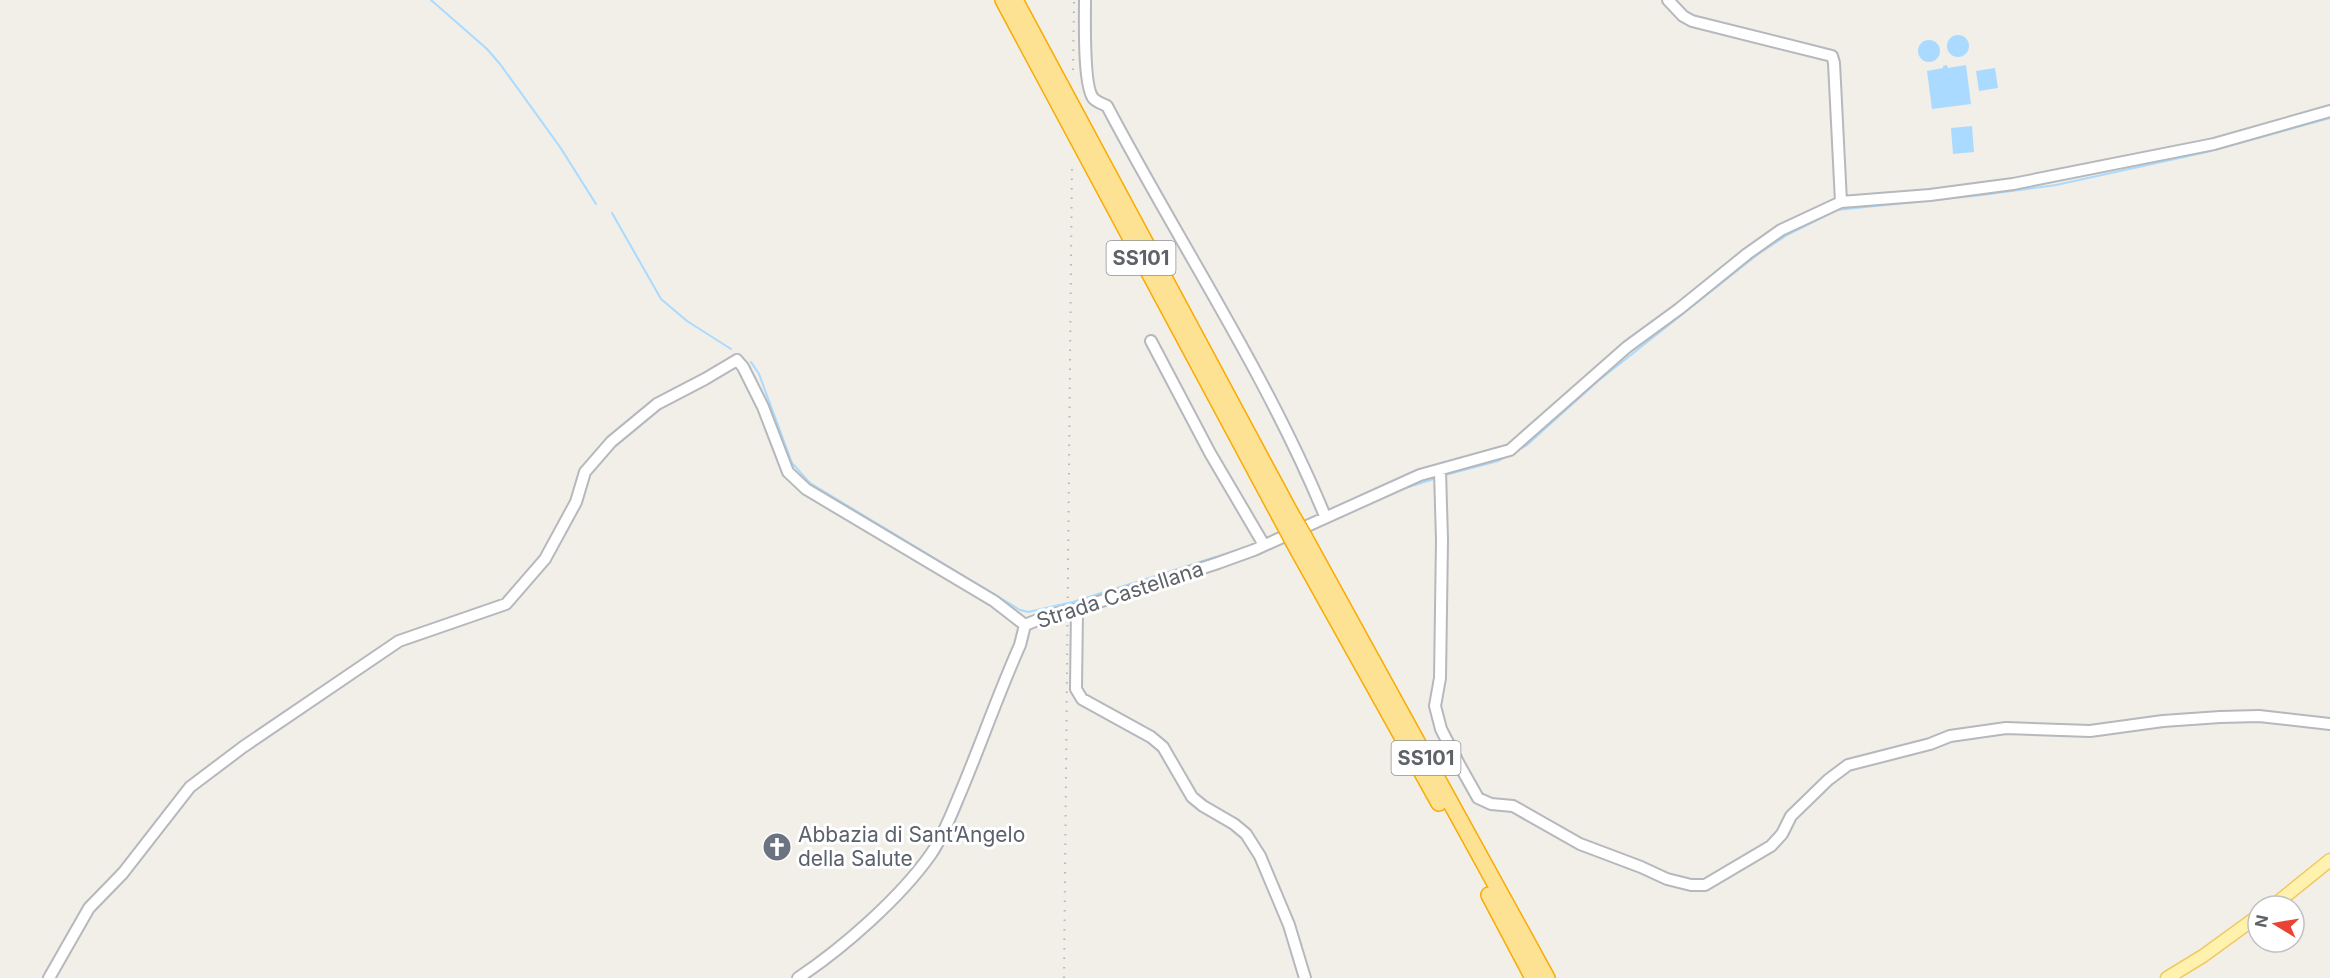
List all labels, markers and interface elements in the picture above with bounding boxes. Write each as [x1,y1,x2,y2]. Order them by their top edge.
road number: SS101 [1106,241,1176,275]
street label: Strada Castellana [1033,556,1206,633]
road number: SS101 [1392,741,1460,775]
place label: Abbazia di Sant’Angelo della Salute [798,822,1025,871]
church icon: Abbazia di Sant’Angelo della Salute [761,831,793,863]
north arrow [2246,894,2306,954]
text: N [2250,913,2272,929]

